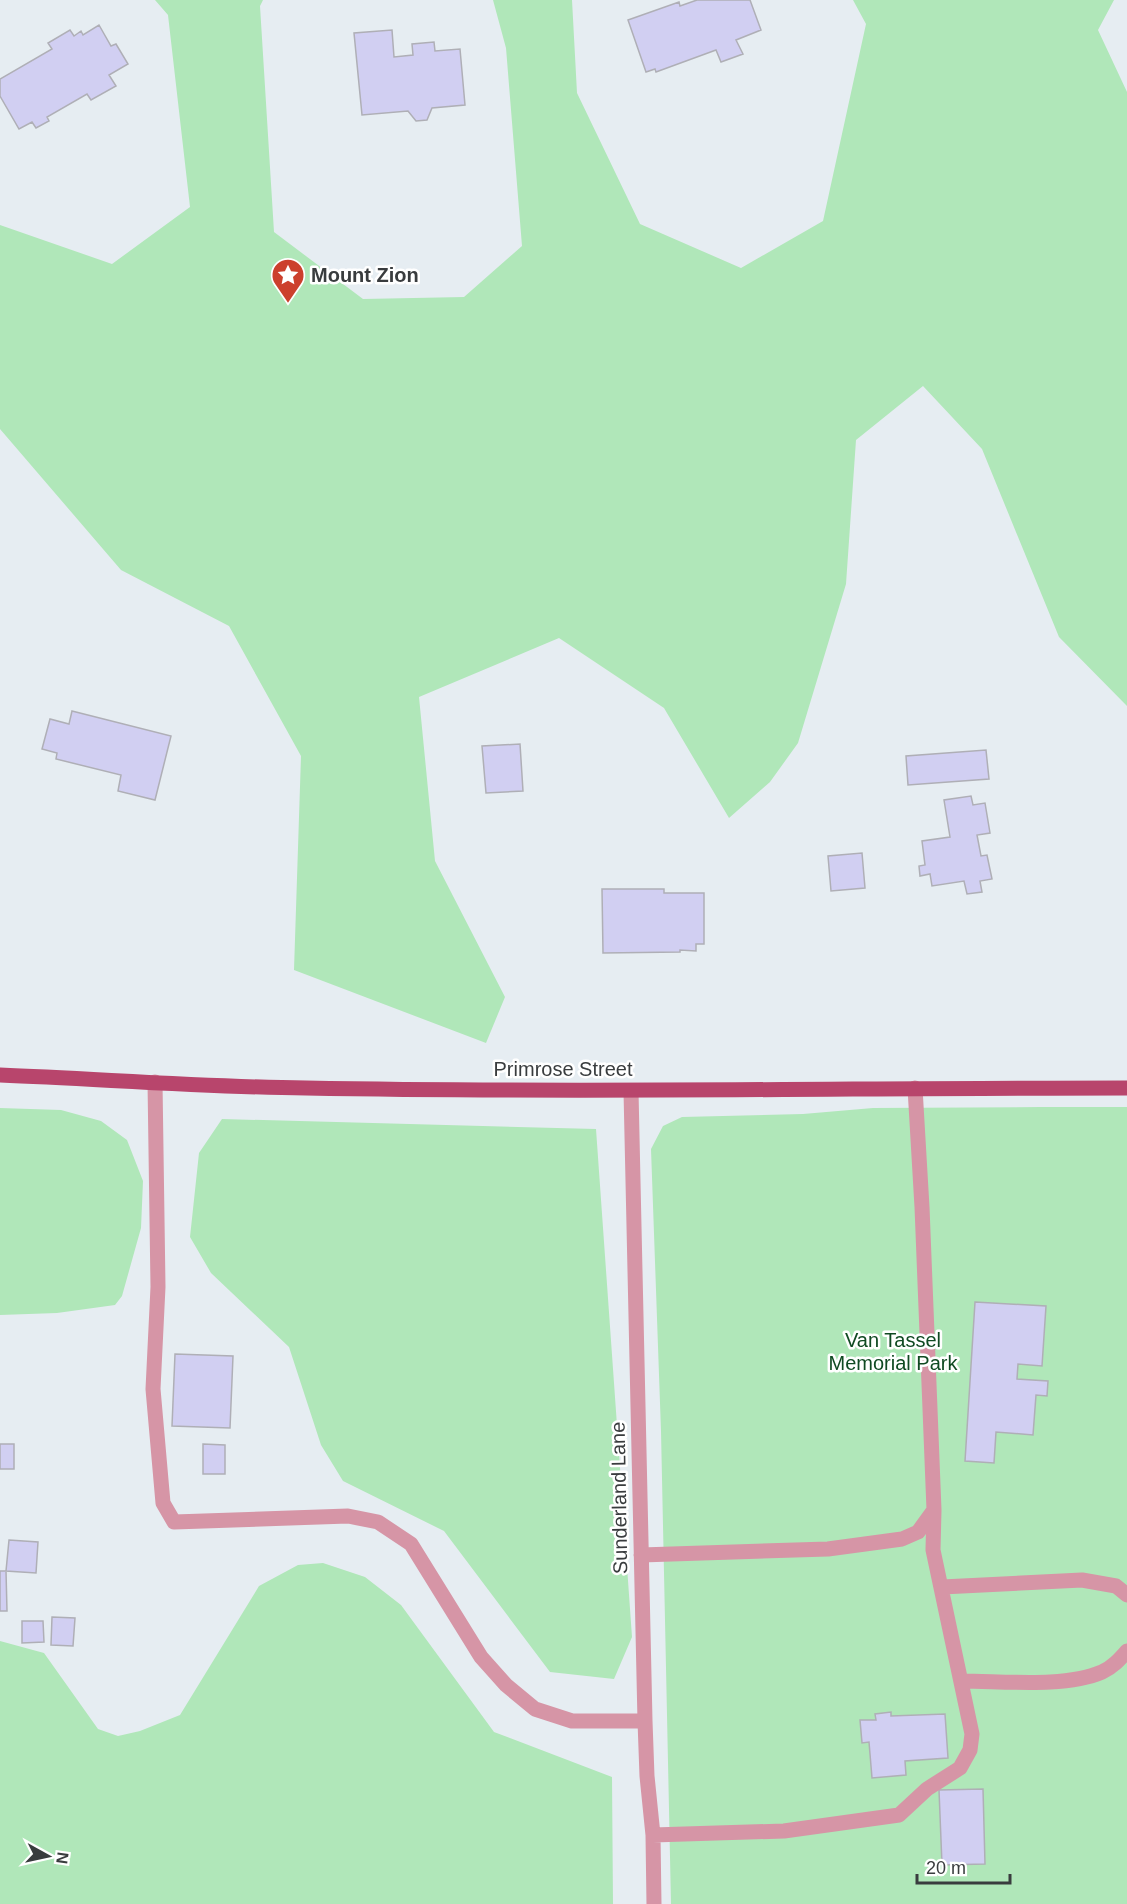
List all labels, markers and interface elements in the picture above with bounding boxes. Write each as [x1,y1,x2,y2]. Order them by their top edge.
place icon: Mount Zion [270,257,306,304]
place label: Mount Zion [311,264,419,286]
street label: Primrose Street [494,1058,633,1080]
park label: Van Tassel Memorial Park [829,1329,958,1374]
street label: Sunderland Lane [607,1422,631,1574]
north arrow [18,1826,78,1886]
scale bar [917,1847,1010,1885]
text: N [53,1851,72,1865]
text: 20 m [926,1858,966,1878]

